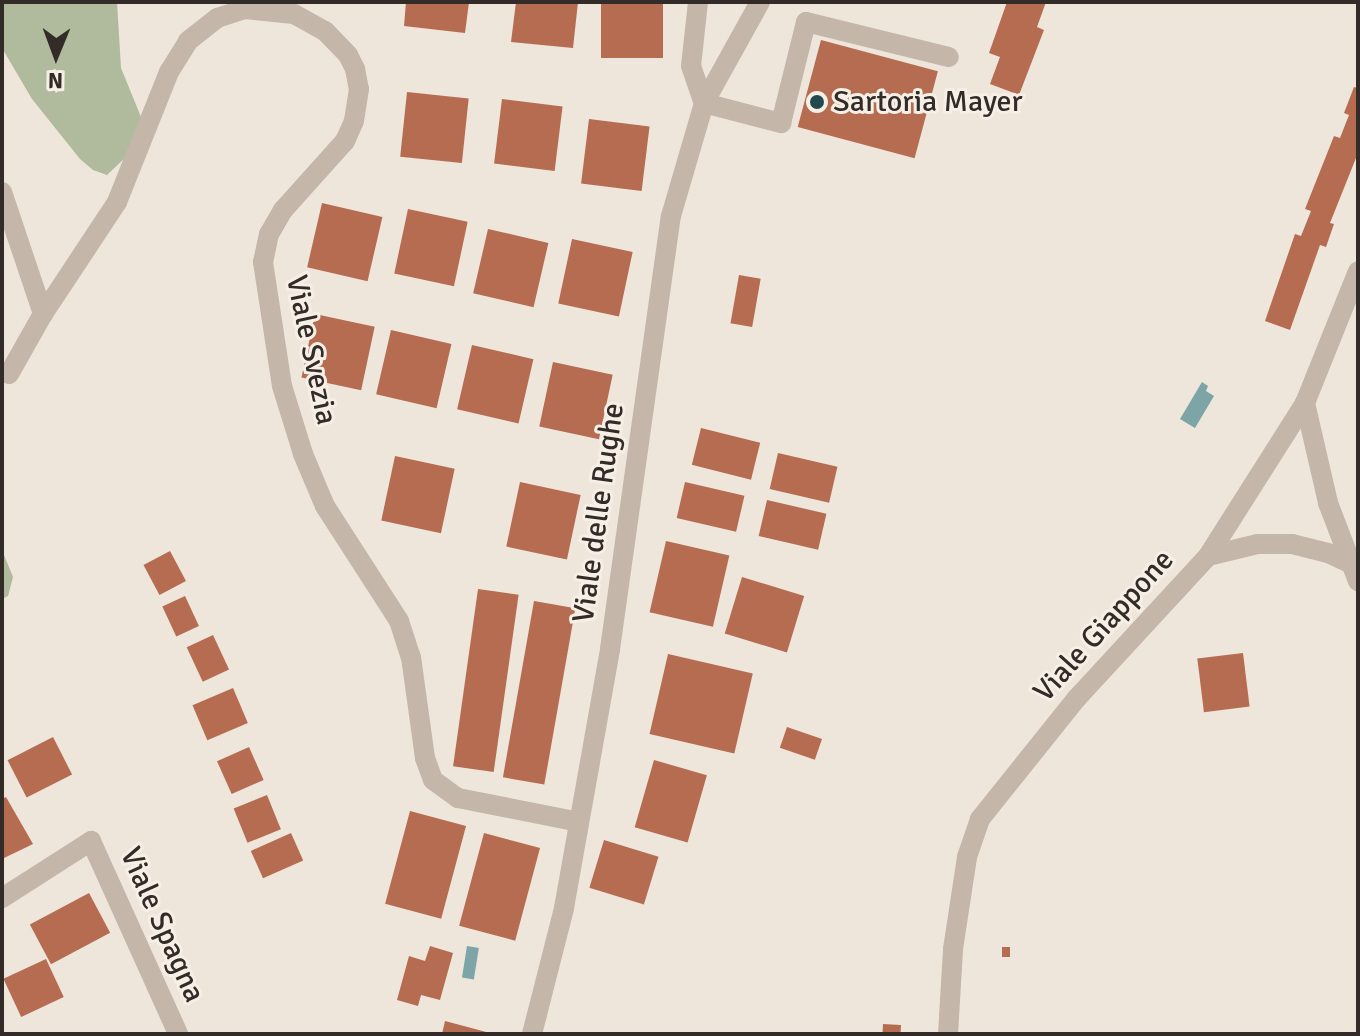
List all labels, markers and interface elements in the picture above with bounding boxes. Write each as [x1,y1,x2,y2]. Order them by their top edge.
north arrow [16,16,96,96]
text: N [48,67,63,94]
place label: Sartoria Mayer [833,84,1023,120]
marker: Sartoria Mayer [808,93,826,111]
street label: Viale Svezia [278,272,344,428]
street label: Viale delle Rughe [566,401,632,625]
street label: Viale Giappone [1026,543,1182,709]
street label: Viale Spagna [112,842,212,1008]

